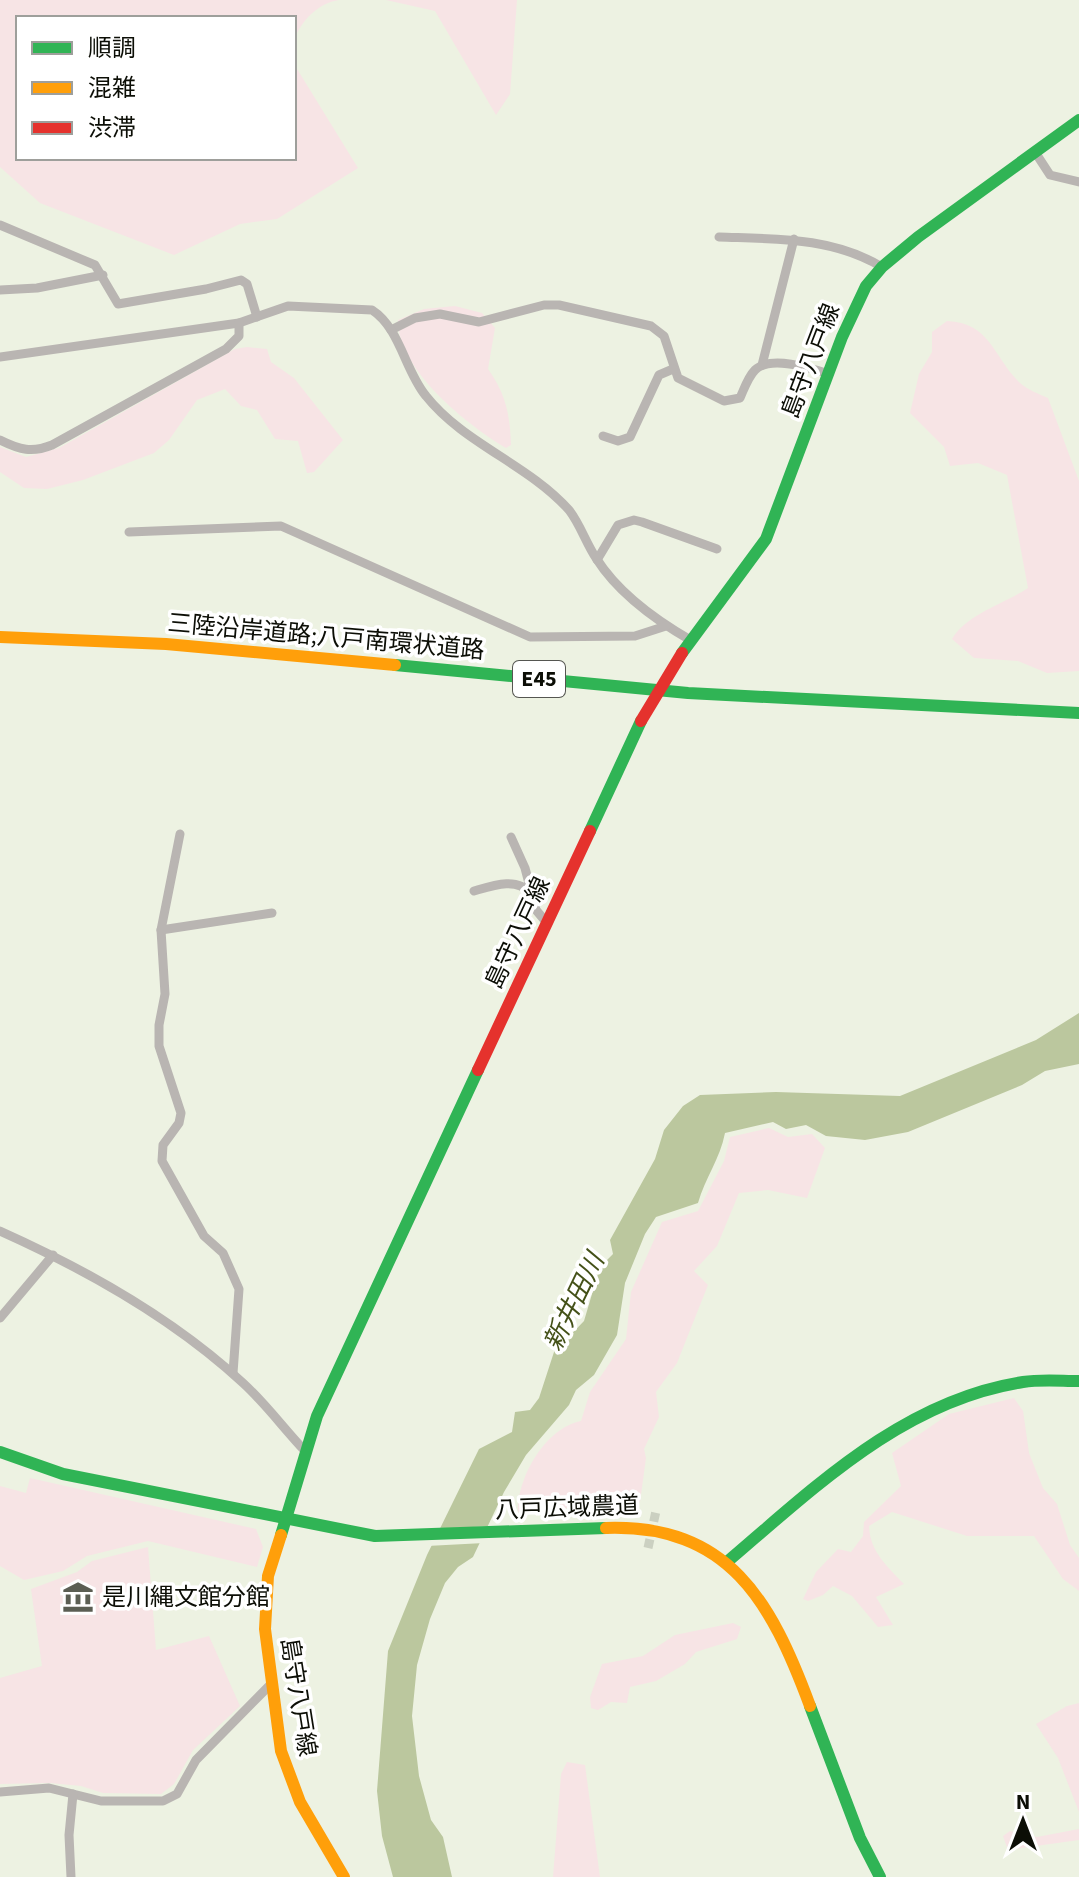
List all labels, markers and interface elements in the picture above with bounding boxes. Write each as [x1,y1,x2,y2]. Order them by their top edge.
legend [16,16,296,160]
text: 順調 [88,31,136,66]
text: 混雑 [88,71,136,106]
text: 渋滞 [88,111,136,146]
street label: 島守八戸線 [773,299,849,423]
street label: 三陸沿岸道路;八戸南環状道路 [166,606,486,668]
road number: E45 [513,661,565,697]
street label: 島守八戸線 [477,871,559,995]
water label: 新井田川 [535,1244,615,1357]
street label: 八戸広域農道 [494,1488,640,1528]
museum icon: 是川縄文館分館 [61,1580,95,1614]
place label: 是川縄文館分館 [102,1580,270,1615]
street label: 島守八戸線 [271,1635,325,1759]
north arrow [983,1781,1063,1861]
text: N [1016,1786,1030,1818]

